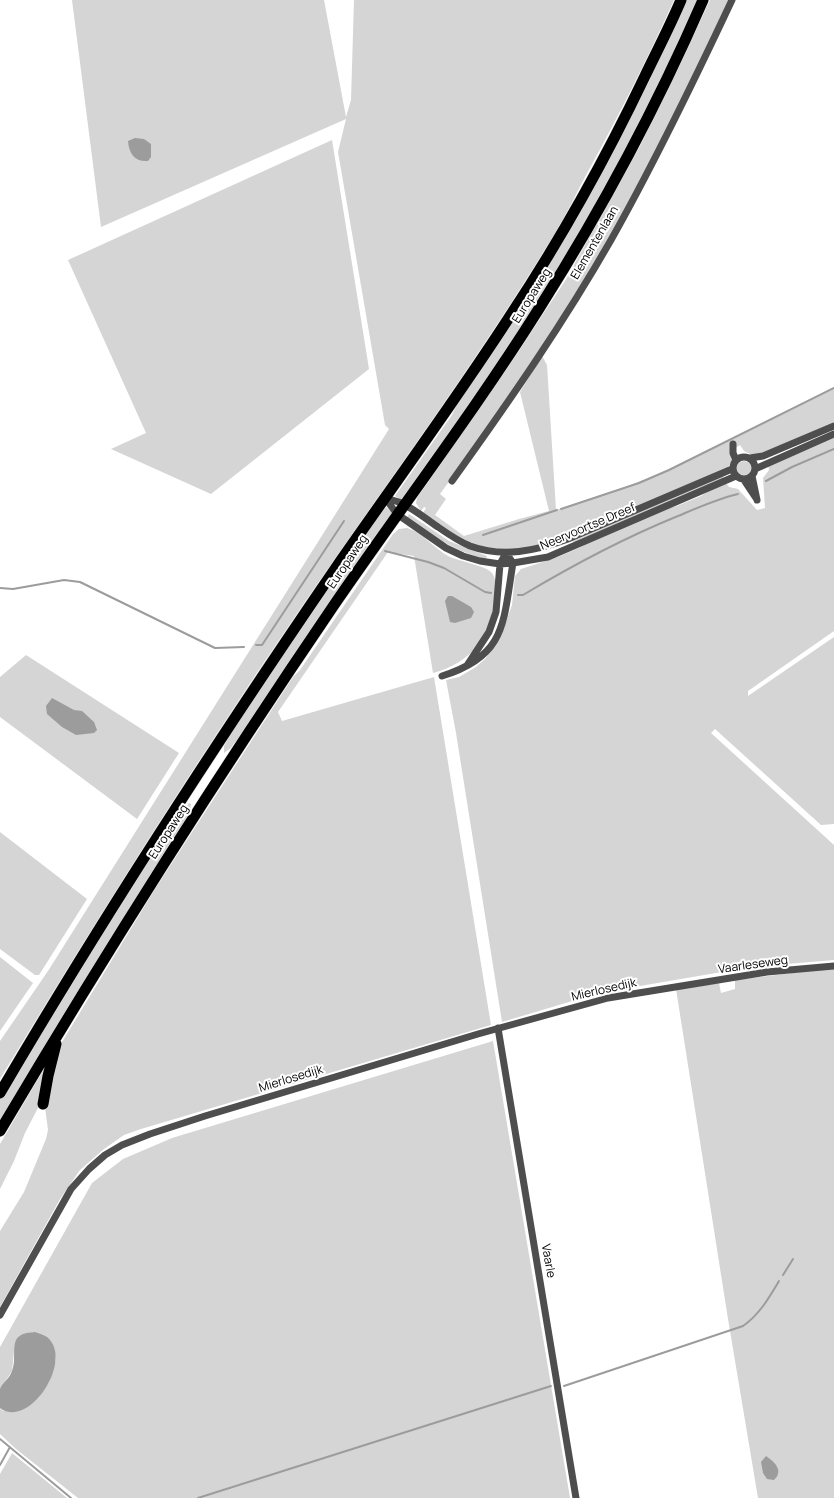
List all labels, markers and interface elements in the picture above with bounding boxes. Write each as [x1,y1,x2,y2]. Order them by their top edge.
street label: Elementenlaan [568,204,622,282]
street label: Europaweg [509,266,555,326]
street label: Neervoortse Dreef [538,500,638,554]
street label: Europaweg [325,532,371,592]
street label: Europaweg [146,802,192,862]
street label: Vaarleseweg [717,953,789,977]
street label: Mierlosedijk [570,976,638,1004]
street label: Mierlosedijk [257,1062,325,1096]
street label: Vaarle [538,1243,558,1279]

